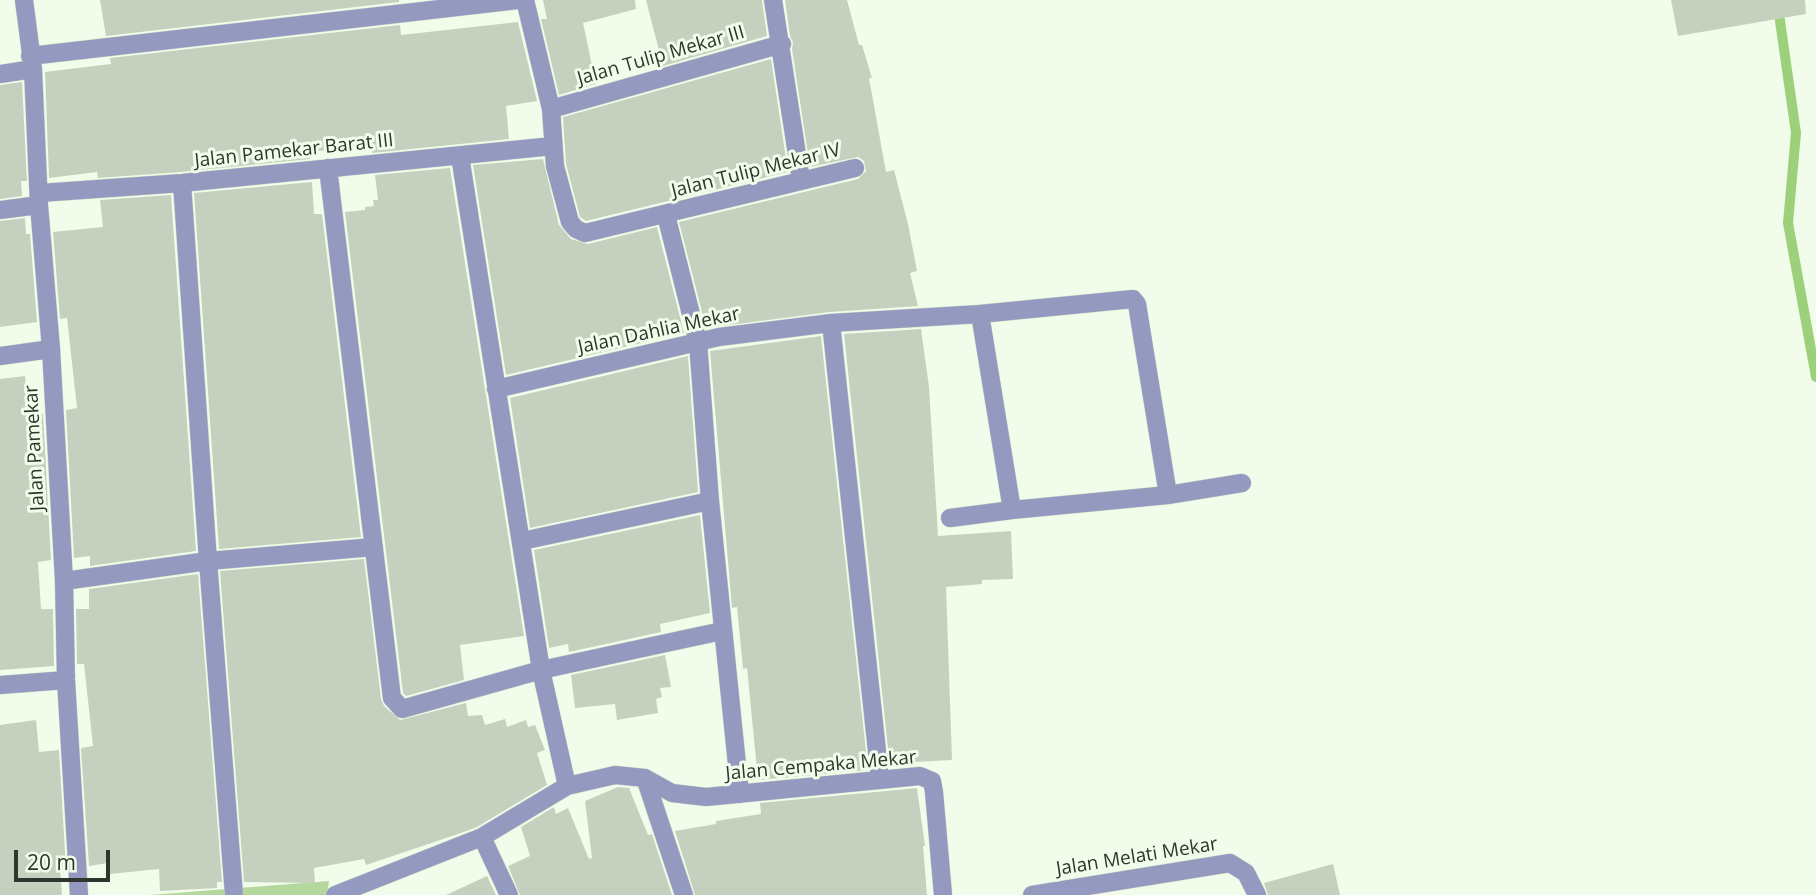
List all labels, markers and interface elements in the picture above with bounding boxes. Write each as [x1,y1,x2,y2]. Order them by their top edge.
street label: Jalan Tulip Mekar III [575,21,747,91]
street label: Jalan Pamekar Barat III [193,129,395,173]
street label: Jalan Tulip Mekar IV [669,139,843,203]
street label: Jalan Dahlia Mekar [576,303,742,359]
street label: Jalan Pamekar [20,384,50,512]
street label: Jalan Cempaka Mekar [725,746,917,786]
street label: Jalan Melati Mekar [1055,833,1219,881]
scale bar [18,836,114,880]
text: 20 m [27,848,76,876]

